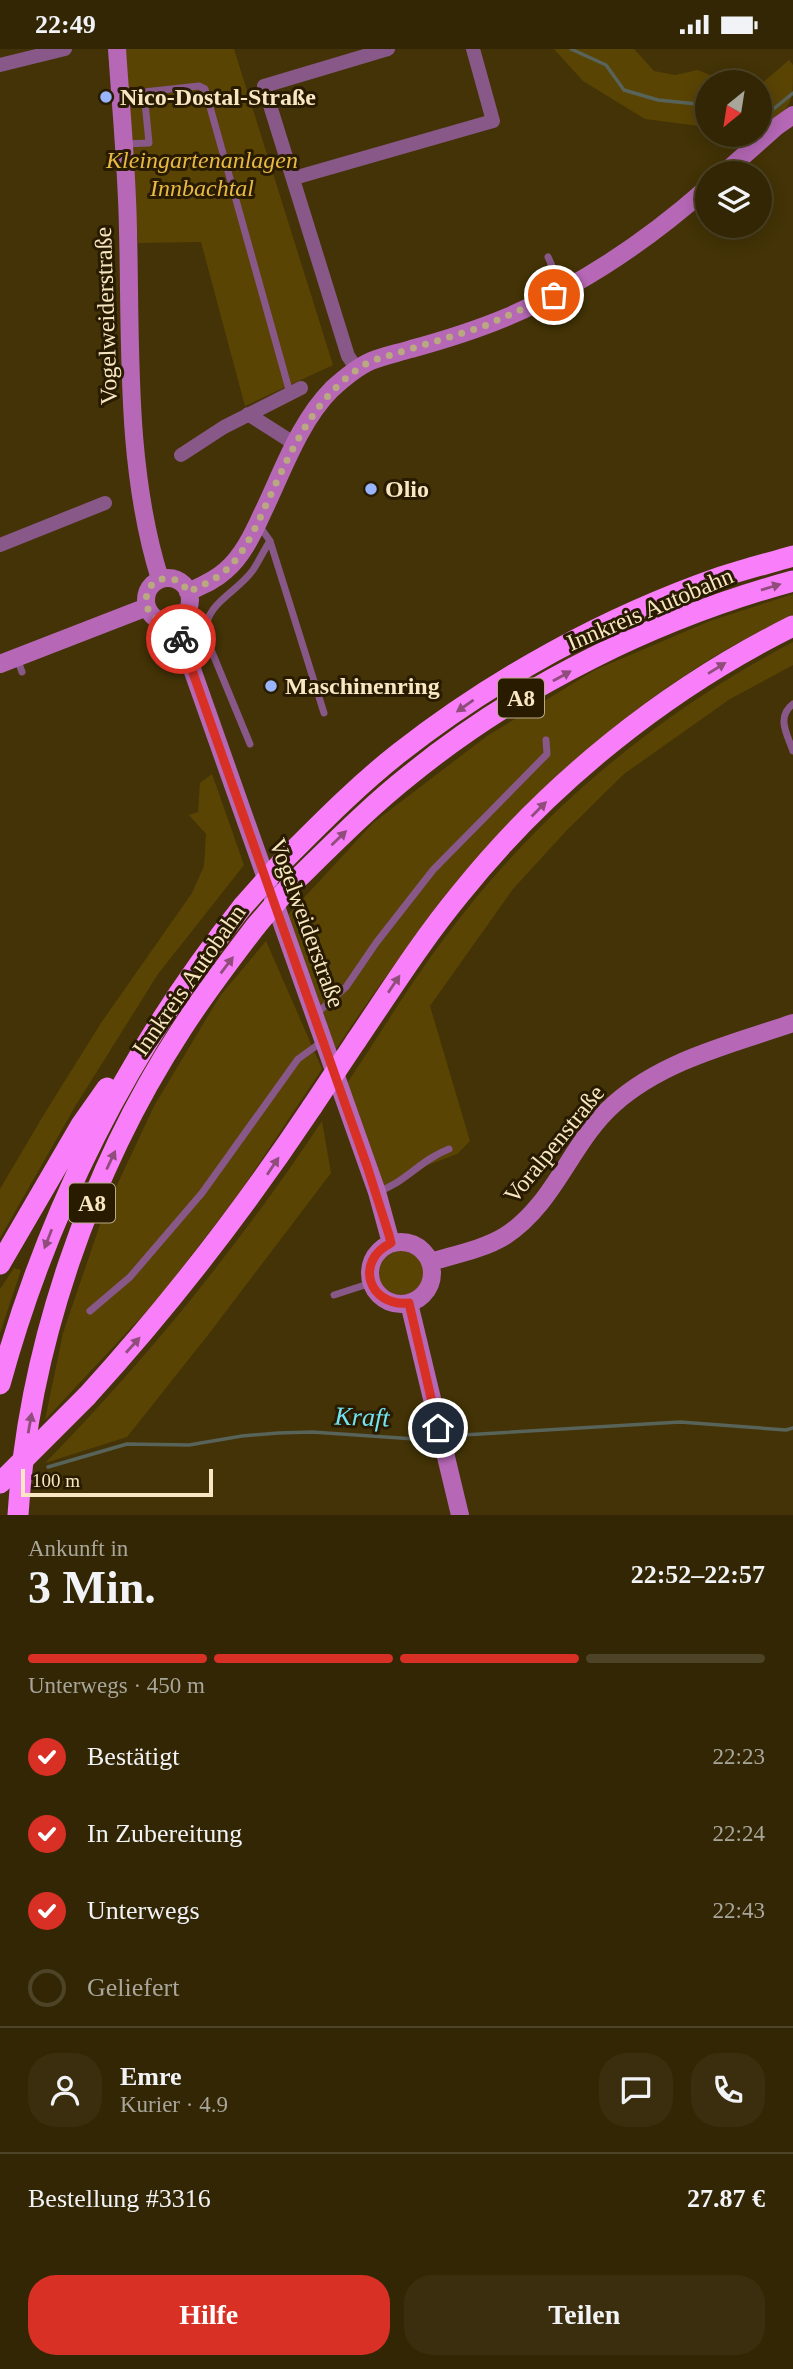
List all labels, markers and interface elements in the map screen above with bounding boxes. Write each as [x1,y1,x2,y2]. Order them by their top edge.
text: 22:49 [35,10,96,39]
north arrow [695,70,772,147]
map controls [695,70,772,238]
place label: Nico-Dostal-Straße [120,84,316,110]
marker: Nico-Dostal-Straße [98,89,114,105]
park label: Kleingartenanlagen Innbachtal [105,147,298,201]
button: layers [695,161,772,238]
street label: Vogelweiderstraße [90,227,122,405]
pin [524,265,584,325]
icon: bag [535,276,573,314]
place label: Olio [385,476,429,502]
marker: Olio [363,481,379,497]
street label: Innkreis Autobahn [563,562,737,656]
one-way arrow [761,581,782,592]
courier [146,604,216,674]
icon: bike [162,620,200,658]
one-way arrow [707,662,726,675]
one-way arrow [552,670,572,682]
place label: Maschinenring [285,673,440,699]
marker: Maschinenring [263,678,279,694]
road number: A8 [498,678,544,717]
one-way arrow [456,699,474,713]
one-way arrow [530,802,547,818]
one-way arrow [331,830,347,847]
street label: Vogelweiderstraße [264,835,350,1011]
street label: Innkreis Autobahn [127,900,251,1060]
one-way arrow [219,956,234,974]
one-way arrow [387,975,401,993]
street label: Voralpenstraße [499,1080,609,1208]
one-way arrow [105,1150,117,1170]
one-way arrow [266,1157,280,1175]
road number: A8 [69,1183,115,1223]
one-way arrow [43,1229,54,1250]
one-way arrow [125,1336,141,1354]
pin [408,1398,468,1458]
water label: Kraft [333,1402,391,1432]
icon: home [419,1409,457,1447]
one-way arrow [24,1412,35,1434]
scale bar [21,1466,214,1498]
text: 100 m [32,1470,80,1491]
text: Ankunft in [28,1536,128,1561]
text: 22:52–22:57 [631,1560,765,1589]
text: 3 Min. [28,1562,156,1613]
text: Unterwegs · 450 m [28,1673,205,1698]
icon: check [28,1738,66,1776]
text: Bestätigt [87,1742,179,1771]
text: 22:23 [713,1744,765,1769]
icon: check [28,1815,66,1853]
text: In Zubereitung [87,1819,242,1848]
text: 22:24 [713,1821,765,1846]
icon: check [28,1892,66,1930]
text: Unterwegs [87,1896,200,1925]
text: 22:43 [713,1898,765,1923]
text: Geliefert [87,1973,179,2002]
button: person [28,2053,102,2127]
button: chat [599,2053,673,2127]
button: phone [691,2053,765,2127]
text: Emre [120,2062,182,2091]
text: Kurier · 4.9 [120,2092,228,2117]
text: Bestellung #3316 [28,2184,211,2213]
text: 27.87 € [687,2184,765,2213]
button: Hilfe [28,2275,390,2355]
button: Teilen [404,2275,765,2355]

